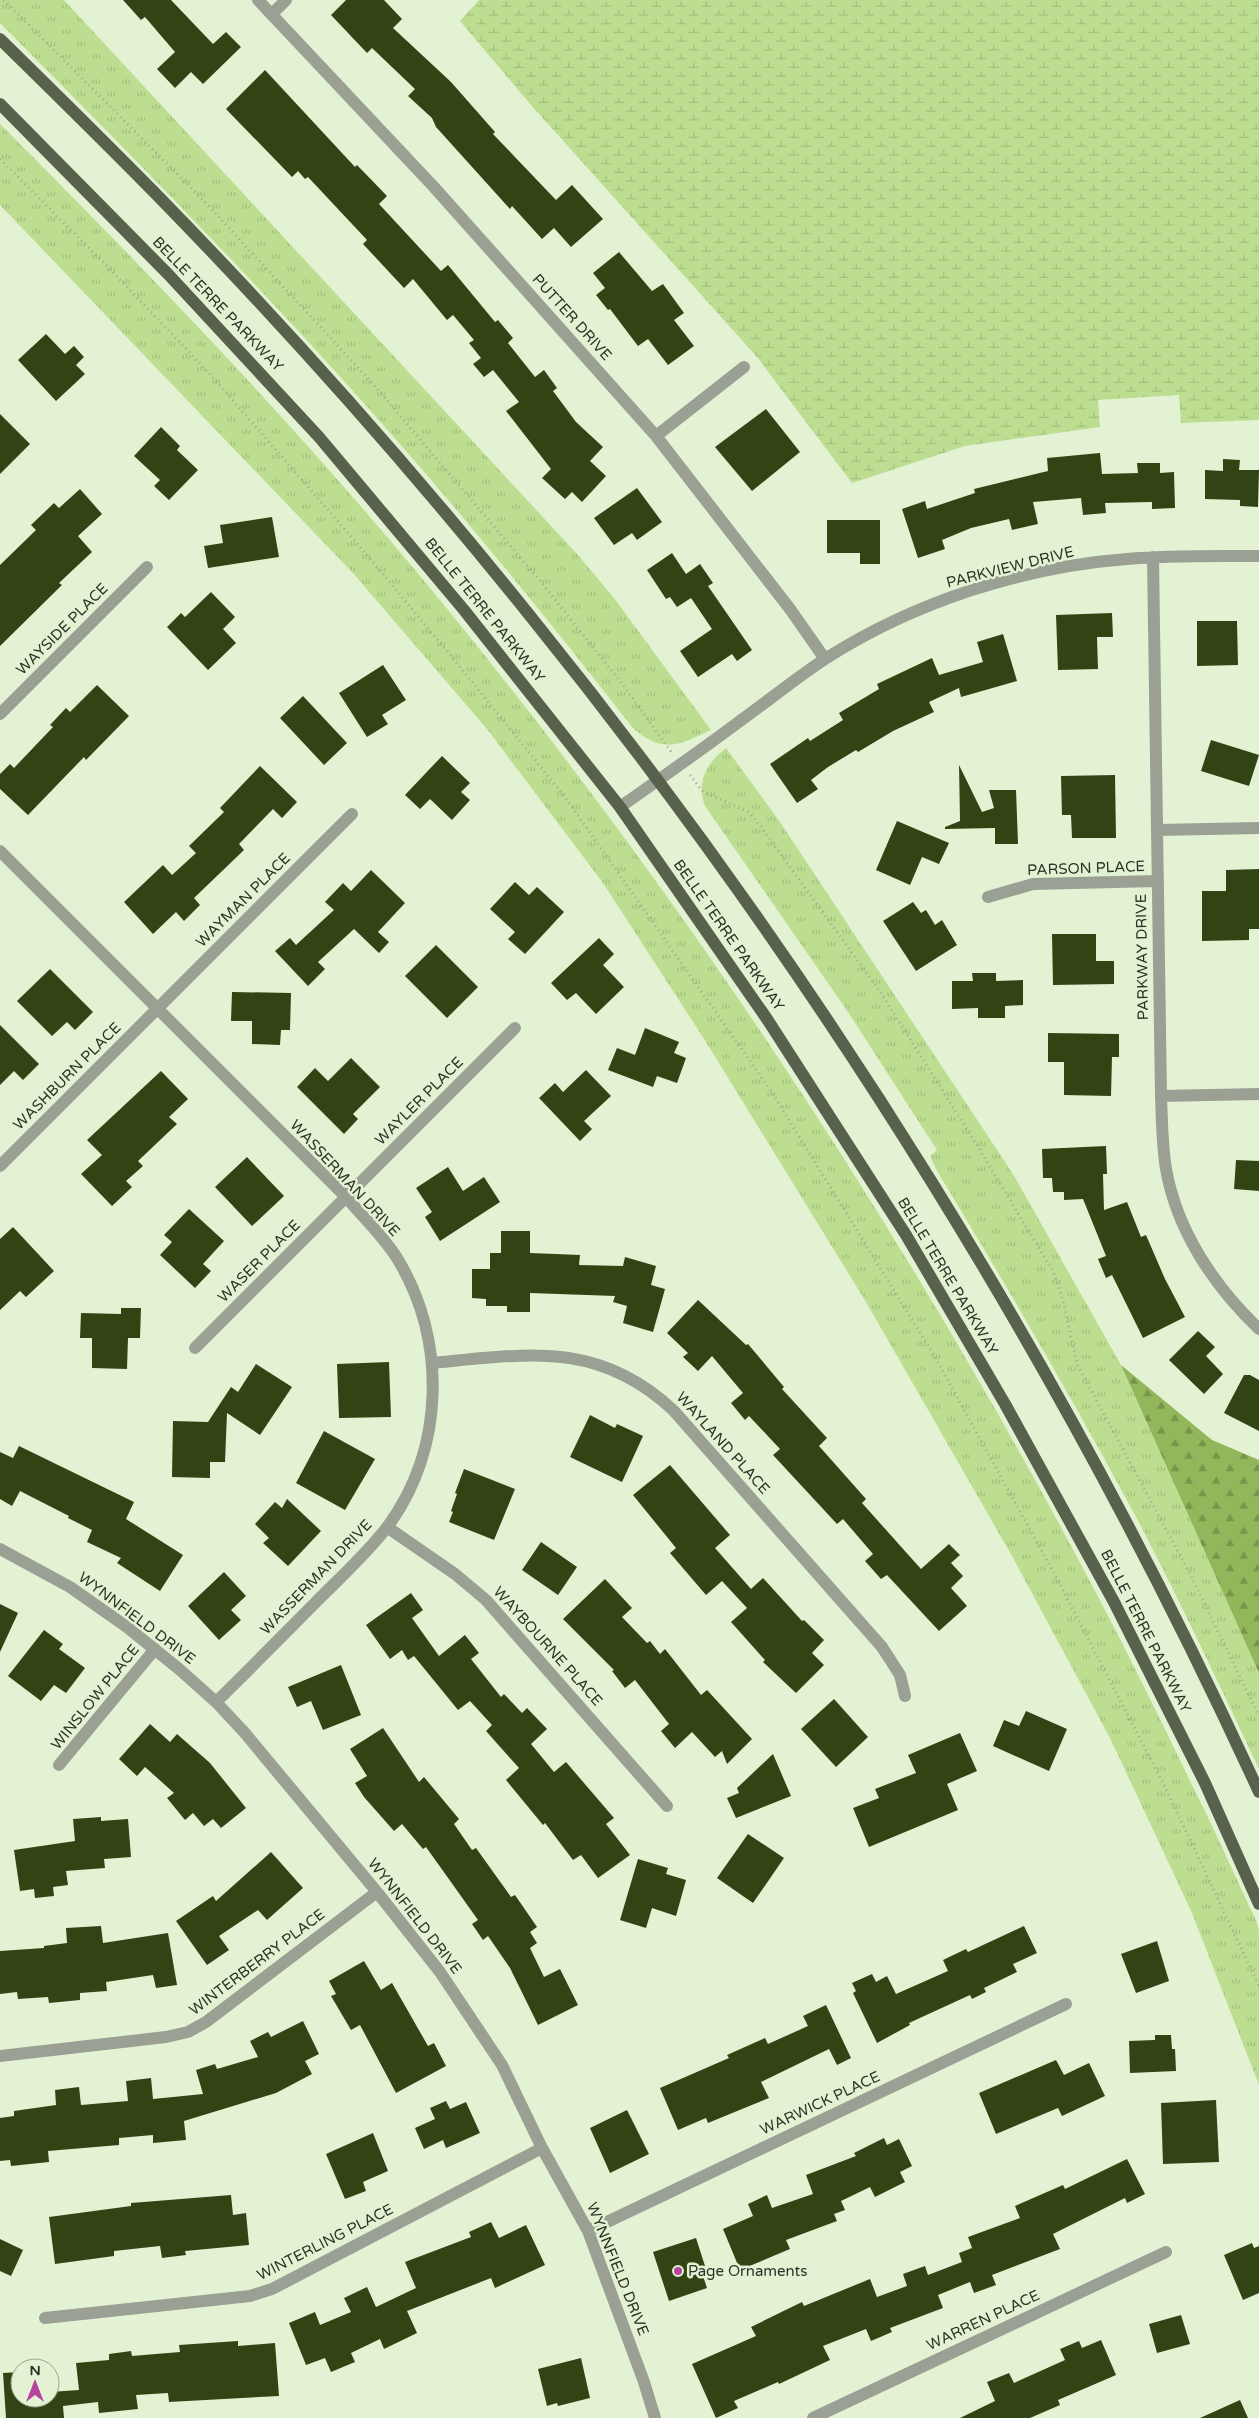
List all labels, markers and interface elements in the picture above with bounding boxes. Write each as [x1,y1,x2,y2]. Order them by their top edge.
street label: BELLE TERRE PARKWAY [149,233,287,376]
street label: PUTTER DRIVE [528,270,616,364]
street label: BELLE TERRE PARKWAY [421,534,549,686]
street label: PARKVIEW DRIVE [944,542,1076,592]
street label: WAYSIDE PLACE [12,579,112,679]
street label: WAYMAN PLACE [192,849,294,951]
street label: BELLE TERRE PARKWAY [670,856,788,1014]
street label: PARSON PLACE [1027,857,1145,879]
street label: PARKWAY DRIVE [1132,894,1152,1020]
street label: WASHBURN PLACE [9,1018,125,1134]
street label: WAYLER PLACE [371,1053,467,1149]
street label: WASSERMAN DRIVE [286,1116,404,1240]
street label: BELLE TERRE PARKWAY [894,1194,1002,1358]
street label: WASER PLACE [214,1216,304,1306]
street label: WAYLAND PLACE [672,1388,774,1498]
street label: WASSERMAN DRIVE [256,1516,376,1638]
street label: BELLE TERRE PARKWAY [1097,1546,1195,1716]
street label: WYNNFIELD DRIVE [75,1568,199,1668]
street label: WAYBOURNE PLACE [490,1583,606,1709]
street label: WINSLOW PLACE [47,1641,143,1753]
street label: WYNNFIELD DRIVE [364,1855,466,1977]
street label: WINTERBERRY PLACE [186,1905,328,2019]
street label: WARWICK PLACE [757,2067,883,2139]
street label: WINTERLING PLACE [254,2200,396,2284]
street label: WYNNFIELD DRIVE [583,2200,653,2338]
place label: Page Ornaments [688,2262,807,2280]
marker: Page Ornaments [672,2265,684,2277]
street label: WARREN PLACE [924,2286,1042,2354]
north arrow [10,2358,60,2408]
text: N [29,2362,41,2379]

